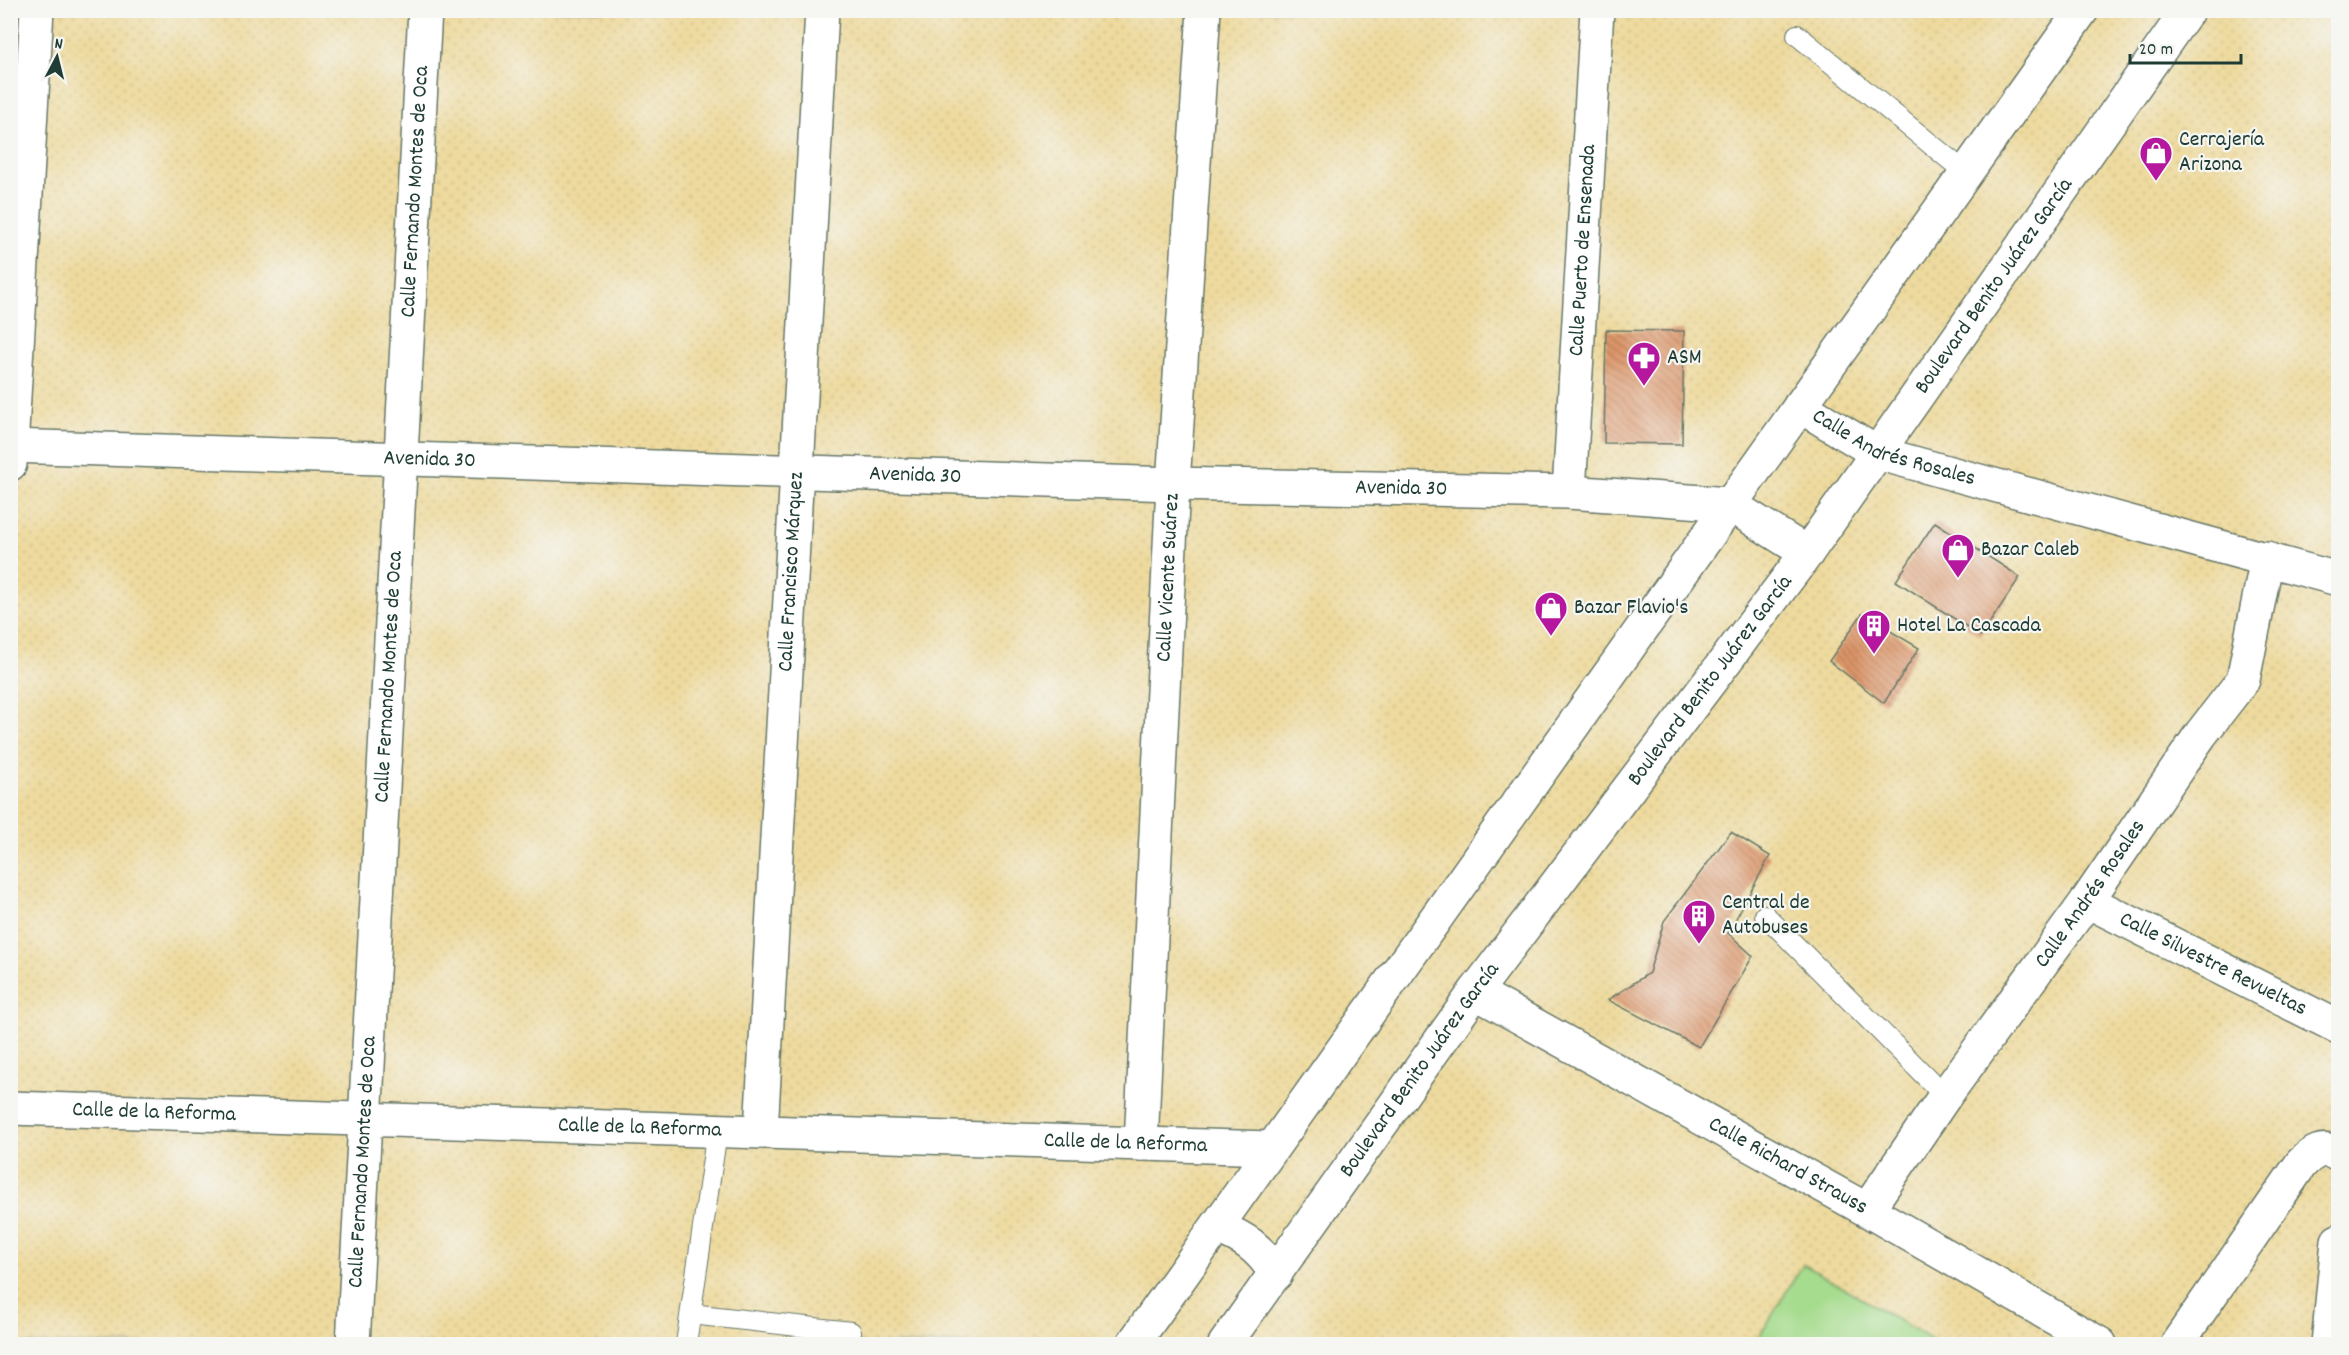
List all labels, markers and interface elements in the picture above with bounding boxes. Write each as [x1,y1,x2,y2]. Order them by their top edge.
north arrow [27,27,87,87]
scale bar [2130,27,2241,65]
text: N [53,33,64,57]
text: 20 m [2139,38,2173,63]
street label: Calle Fernando Montes de Oca [393,64,437,318]
place label: Cerrajería Arizona [2179,125,2265,181]
shop icon: Cerrajería Arizona [2138,135,2174,182]
street label: Calle Puerto de Ensenada [1561,143,1605,357]
street label: Boulevard Benito Juárez García [1907,171,2081,401]
pharmacy icon: ASM [1626,340,1662,387]
place label: ASM [1667,343,1702,374]
street label: Calle Andrés Rosales [1806,401,1979,495]
street label: Avenida 30 [383,443,477,477]
street label: Avenida 30 [869,459,962,493]
street label: Calle Francisco Márquez [771,470,812,673]
street label: Avenida 30 [1355,472,1448,505]
street label: Calle Vicente Suárez [1149,492,1188,663]
shop icon: Bazar Caleb [1940,532,1976,579]
place label: Bazar Caleb [1981,535,2079,566]
street label: Calle Fernando Montes de Oca [367,550,411,804]
street label: Boulevard Benito Juárez García [1620,568,1801,793]
shop icon: Bazar Flavio's [1533,590,1569,637]
place label: Bazar Flavio's [1574,593,1689,624]
building icon: Hotel La Cascada [1856,608,1892,655]
place label: Hotel La Cascada [1897,611,2041,642]
street label: Calle Andrés Rosales [2027,814,2154,975]
place label: Central de Autobuses [1722,888,1810,944]
building icon: Central de Autobuses [1681,898,1717,945]
street label: Calle Silvestre Revueltas [2114,904,2312,1024]
street label: Boulevard Benito Juárez García [1332,956,1508,1184]
street label: Calle Fernando Montes de Oca [341,1035,385,1289]
street label: Calle de la Reforma [72,1094,237,1131]
street label: Calle Richard Strauss [1702,1109,1873,1223]
street label: Calle de la Reforma [557,1110,723,1146]
street label: Calle de la Reforma [1043,1125,1208,1162]

